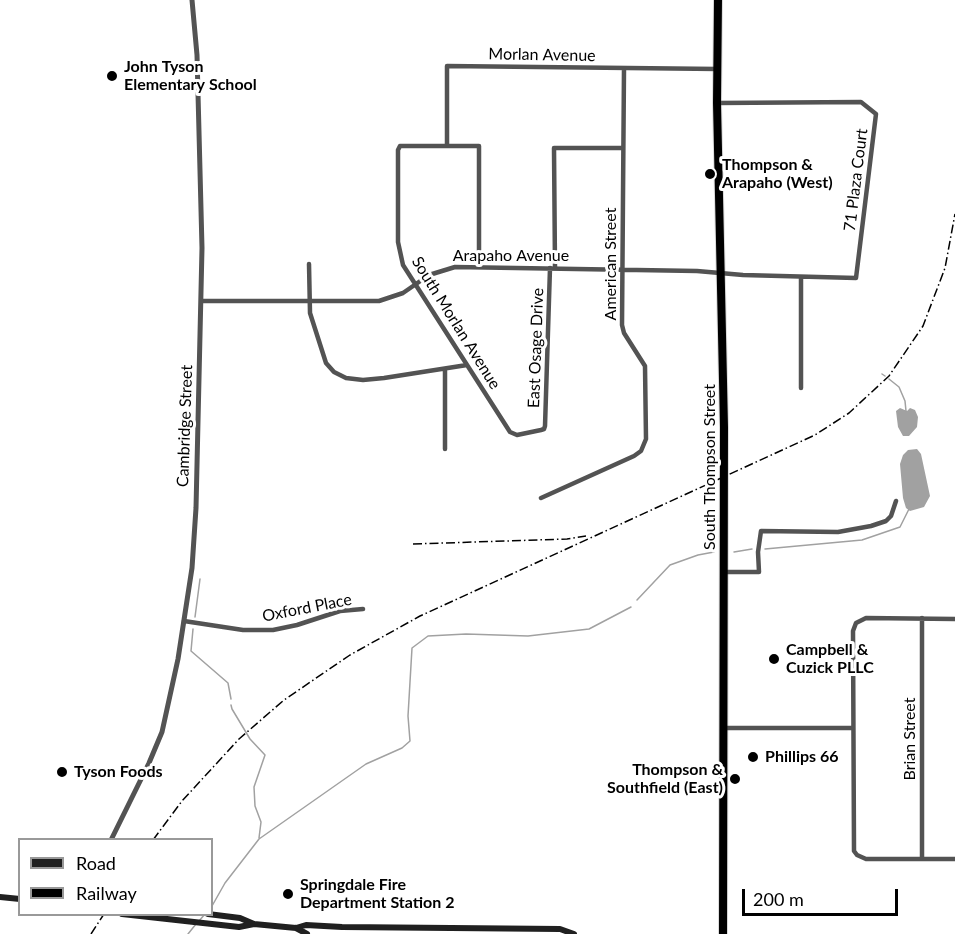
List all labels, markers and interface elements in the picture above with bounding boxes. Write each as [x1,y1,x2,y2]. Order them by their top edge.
street label: Morlan Avenue [488,44,596,66]
place label: John Tyson Elementary School [124,57,257,95]
marker: John Tyson Elementary School [105,69,119,83]
street label: 71 Plaza Court [840,128,872,232]
place label: Thompson & Arapaho (West) [722,155,833,193]
marker: Thompson & Arapaho (West) [703,167,717,181]
street label: American Street [601,208,621,320]
street label: Arapaho Avenue [453,246,569,266]
street label: South Morlan Avenue [407,253,505,393]
street label: East Osage Drive [524,288,548,408]
street label: Cambridge Street [173,365,197,487]
street label: South Thompson Street [700,384,720,550]
street label: Oxford Place [261,590,353,626]
place label: Campbell & Cuzick PLLC [786,640,874,678]
marker: Campbell & Cuzick PLLC [767,652,781,666]
street label: Brian Street [900,698,920,780]
place label: Phillips 66 [765,747,839,767]
marker: Phillips 66 [746,750,760,764]
place label: Thompson & Southfield (East) [607,760,723,798]
place label: Tyson Foods [74,762,162,782]
marker: Tyson Foods [55,765,69,779]
marker: Thompson & Southfield (East) [728,772,742,786]
legend [18,838,213,916]
text: Road [76,852,116,874]
place label: Springdale Fire Department Station 2 [300,875,454,913]
scale bar [745,877,901,915]
text: Railway [76,882,137,904]
marker: Springdale Fire Department Station 2 [281,887,295,901]
text: 200 m [753,888,804,910]

